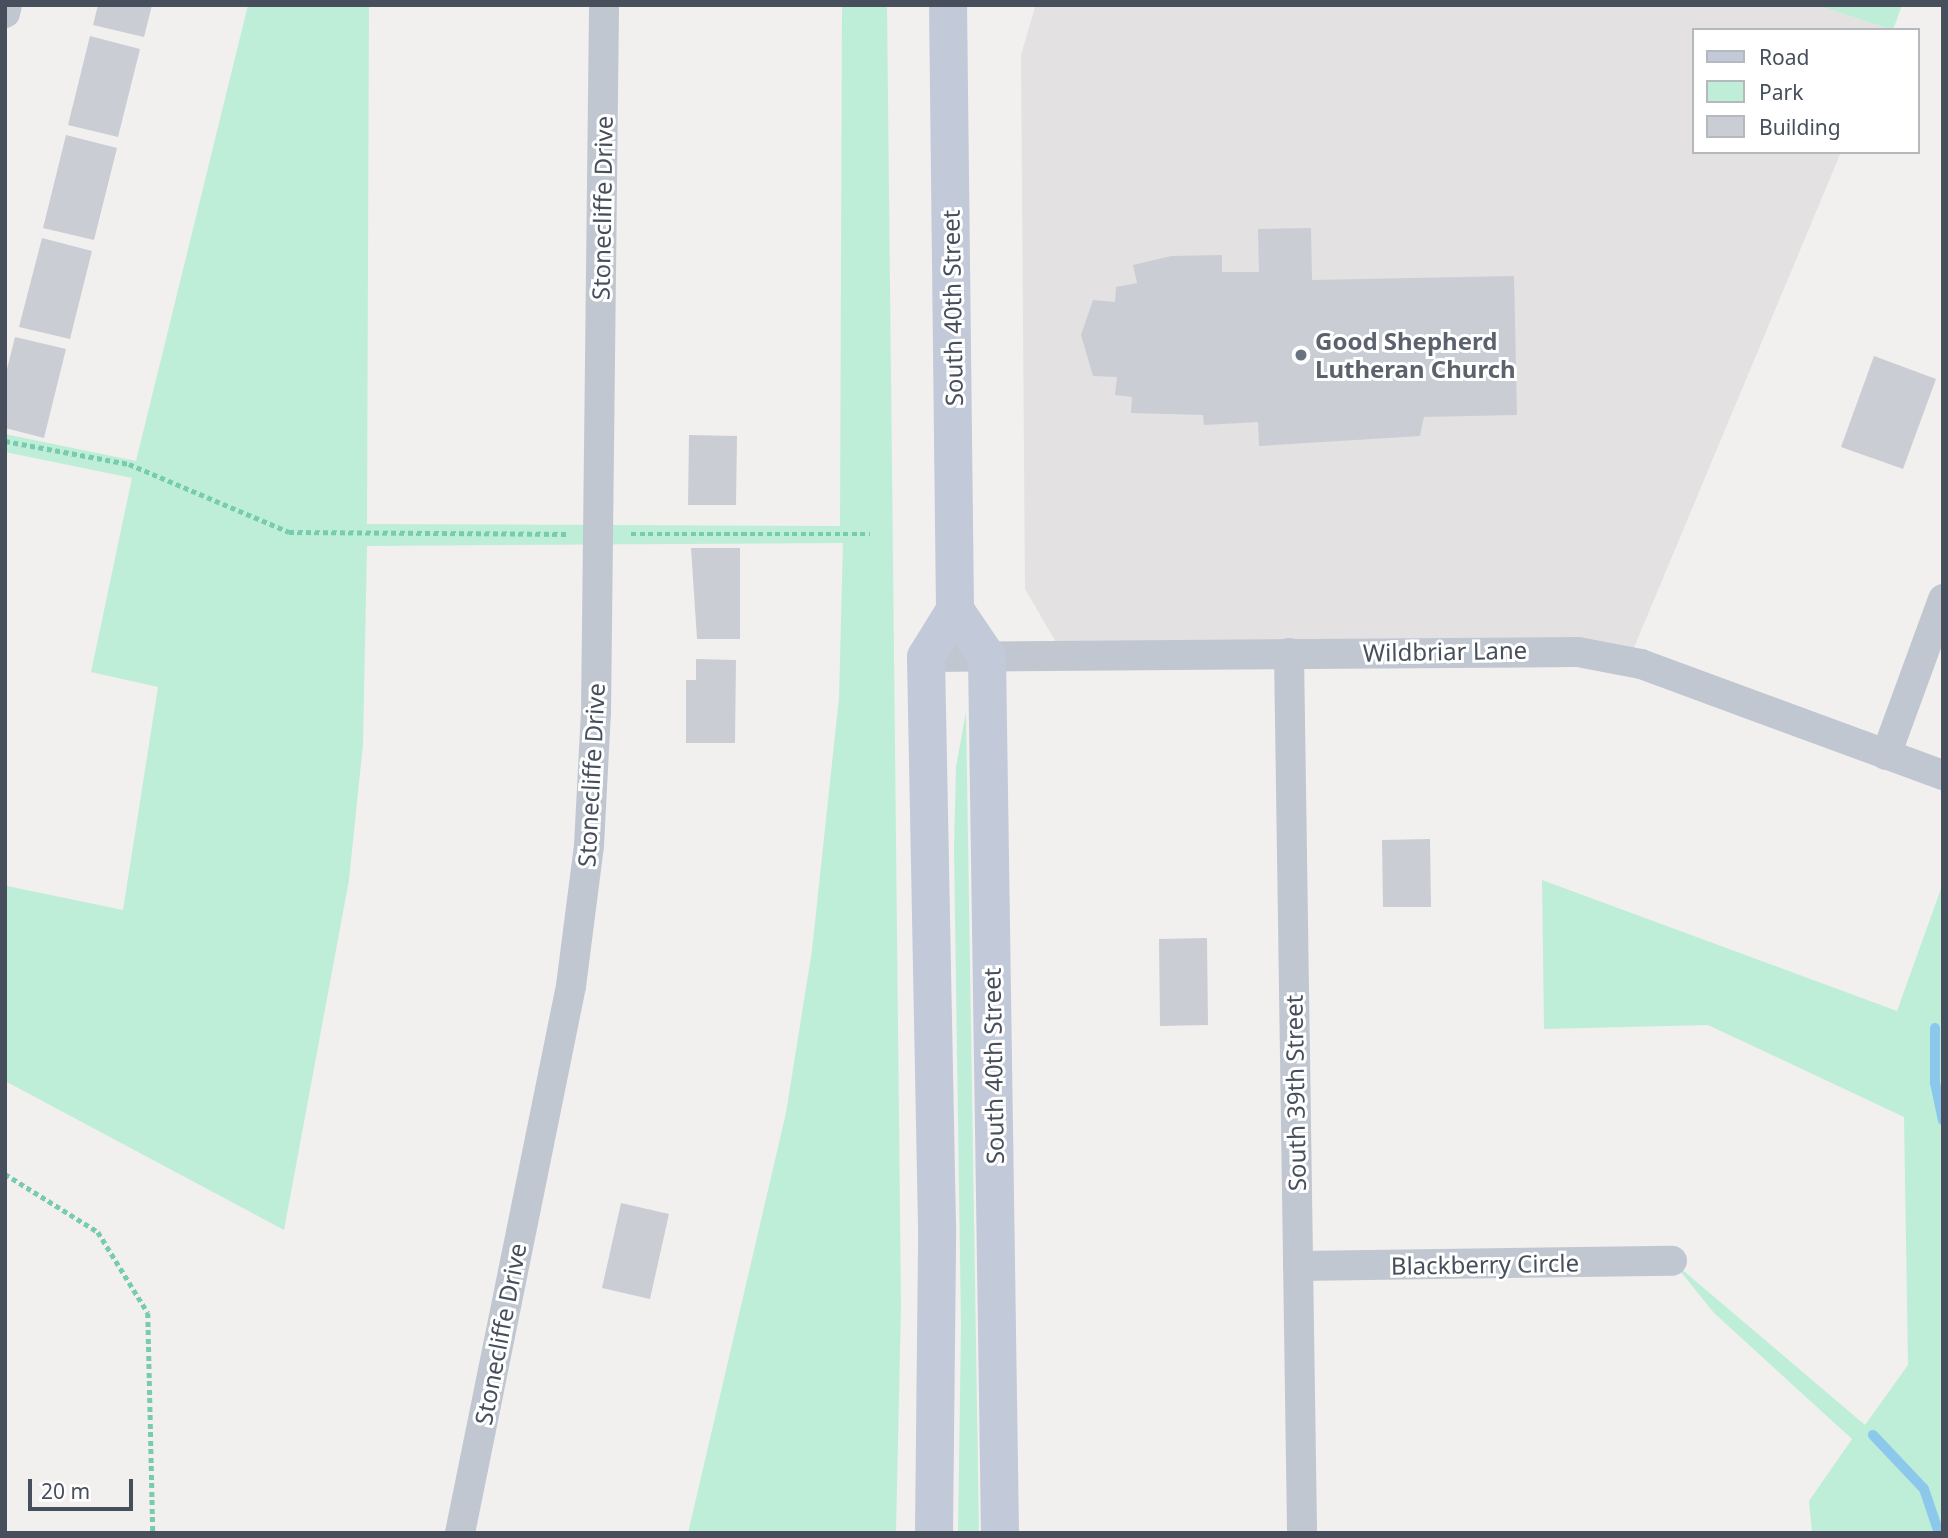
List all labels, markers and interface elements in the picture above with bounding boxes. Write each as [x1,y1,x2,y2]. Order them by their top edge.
legend [1692,28,1920,154]
text: Road [1759,43,1809,71]
text: Park [1759,78,1803,106]
text: Building [1759,113,1841,141]
street label: Stonecliffe Drive [586,116,618,300]
street label: South 40th Street [936,210,968,406]
place label: Good Shepherd Lutheran Church [1315,327,1516,383]
marker: Good Shepherd Lutheran Church [1293,347,1309,363]
street label: Wildbriar Lane [1363,635,1527,667]
street label: Stonecliffe Drive [572,682,610,868]
street label: South 40th Street [977,968,1009,1164]
street label: South 39th Street [1279,995,1311,1191]
street label: Stonecliffe Drive [468,1241,532,1427]
street label: Blackberry Circle [1391,1248,1579,1280]
scale bar [32,1464,136,1508]
text: 20 m [41,1477,90,1505]

